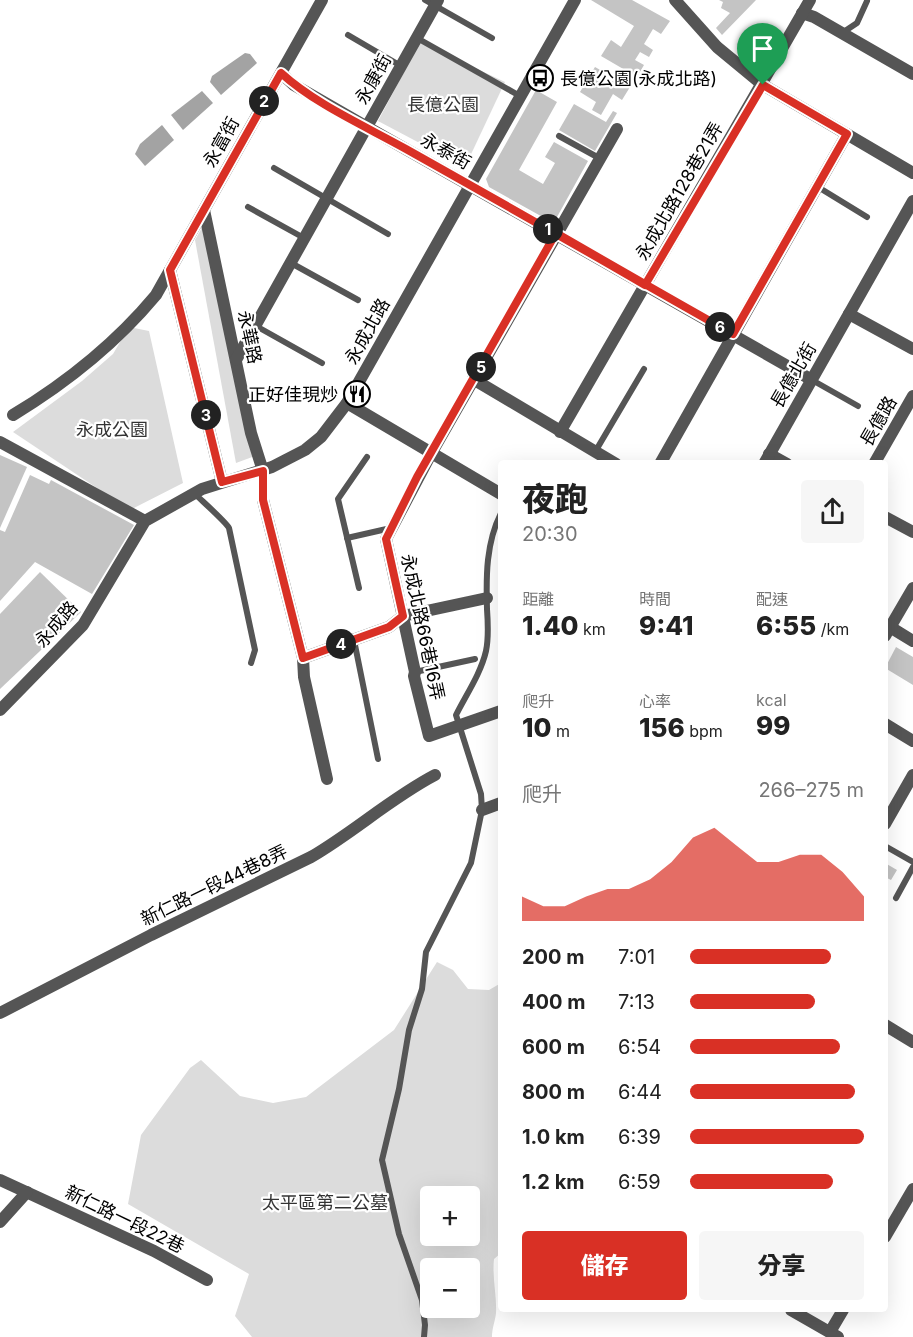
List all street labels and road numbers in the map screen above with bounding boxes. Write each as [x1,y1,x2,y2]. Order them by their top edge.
street label: 永康街 [351,50,395,108]
street label: 永富街 [199,113,243,171]
street label: 永成北路128巷21弄 [631,118,727,264]
street label: 永泰街 [417,129,475,173]
street label: 永成北路 [340,294,394,368]
street label: 永華路 [234,308,266,366]
street label: 長億北街 [766,339,820,411]
street label: 長億路 [855,392,901,450]
street label: 永成北路66巷16弄 [397,552,449,702]
street label: 永成路 [30,597,82,651]
street label: 新仁路一段44巷8弄 [137,840,291,930]
street label: 新仁路一段22巷 [62,1181,188,1257]

